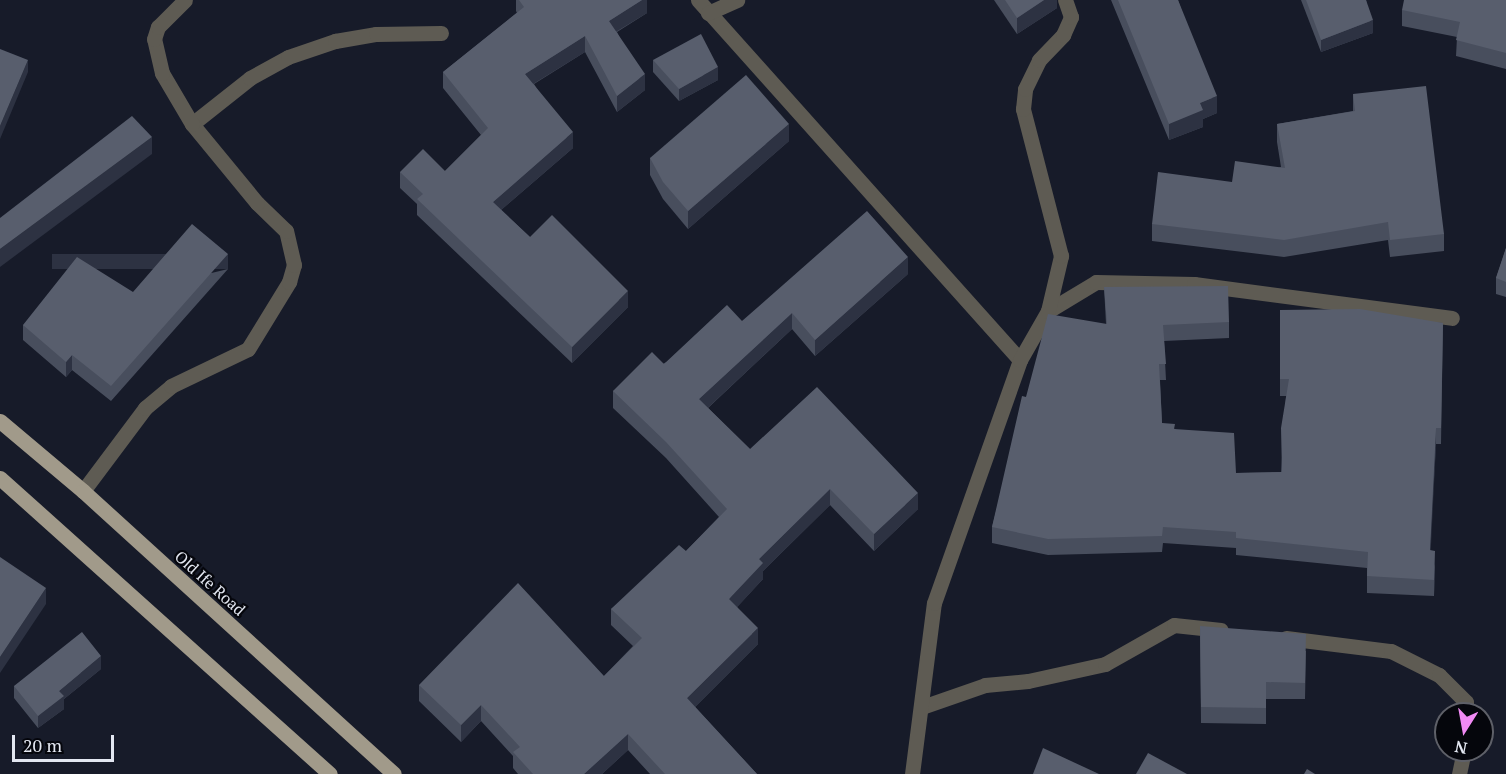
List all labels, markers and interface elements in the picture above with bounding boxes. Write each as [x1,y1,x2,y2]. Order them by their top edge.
street label: Old Ife Road [171,546,249,620]
north arrow [1434,702,1494,762]
scale bar [15,723,117,761]
text: 20 m [23,733,62,757]
text: N [1453,736,1469,760]

